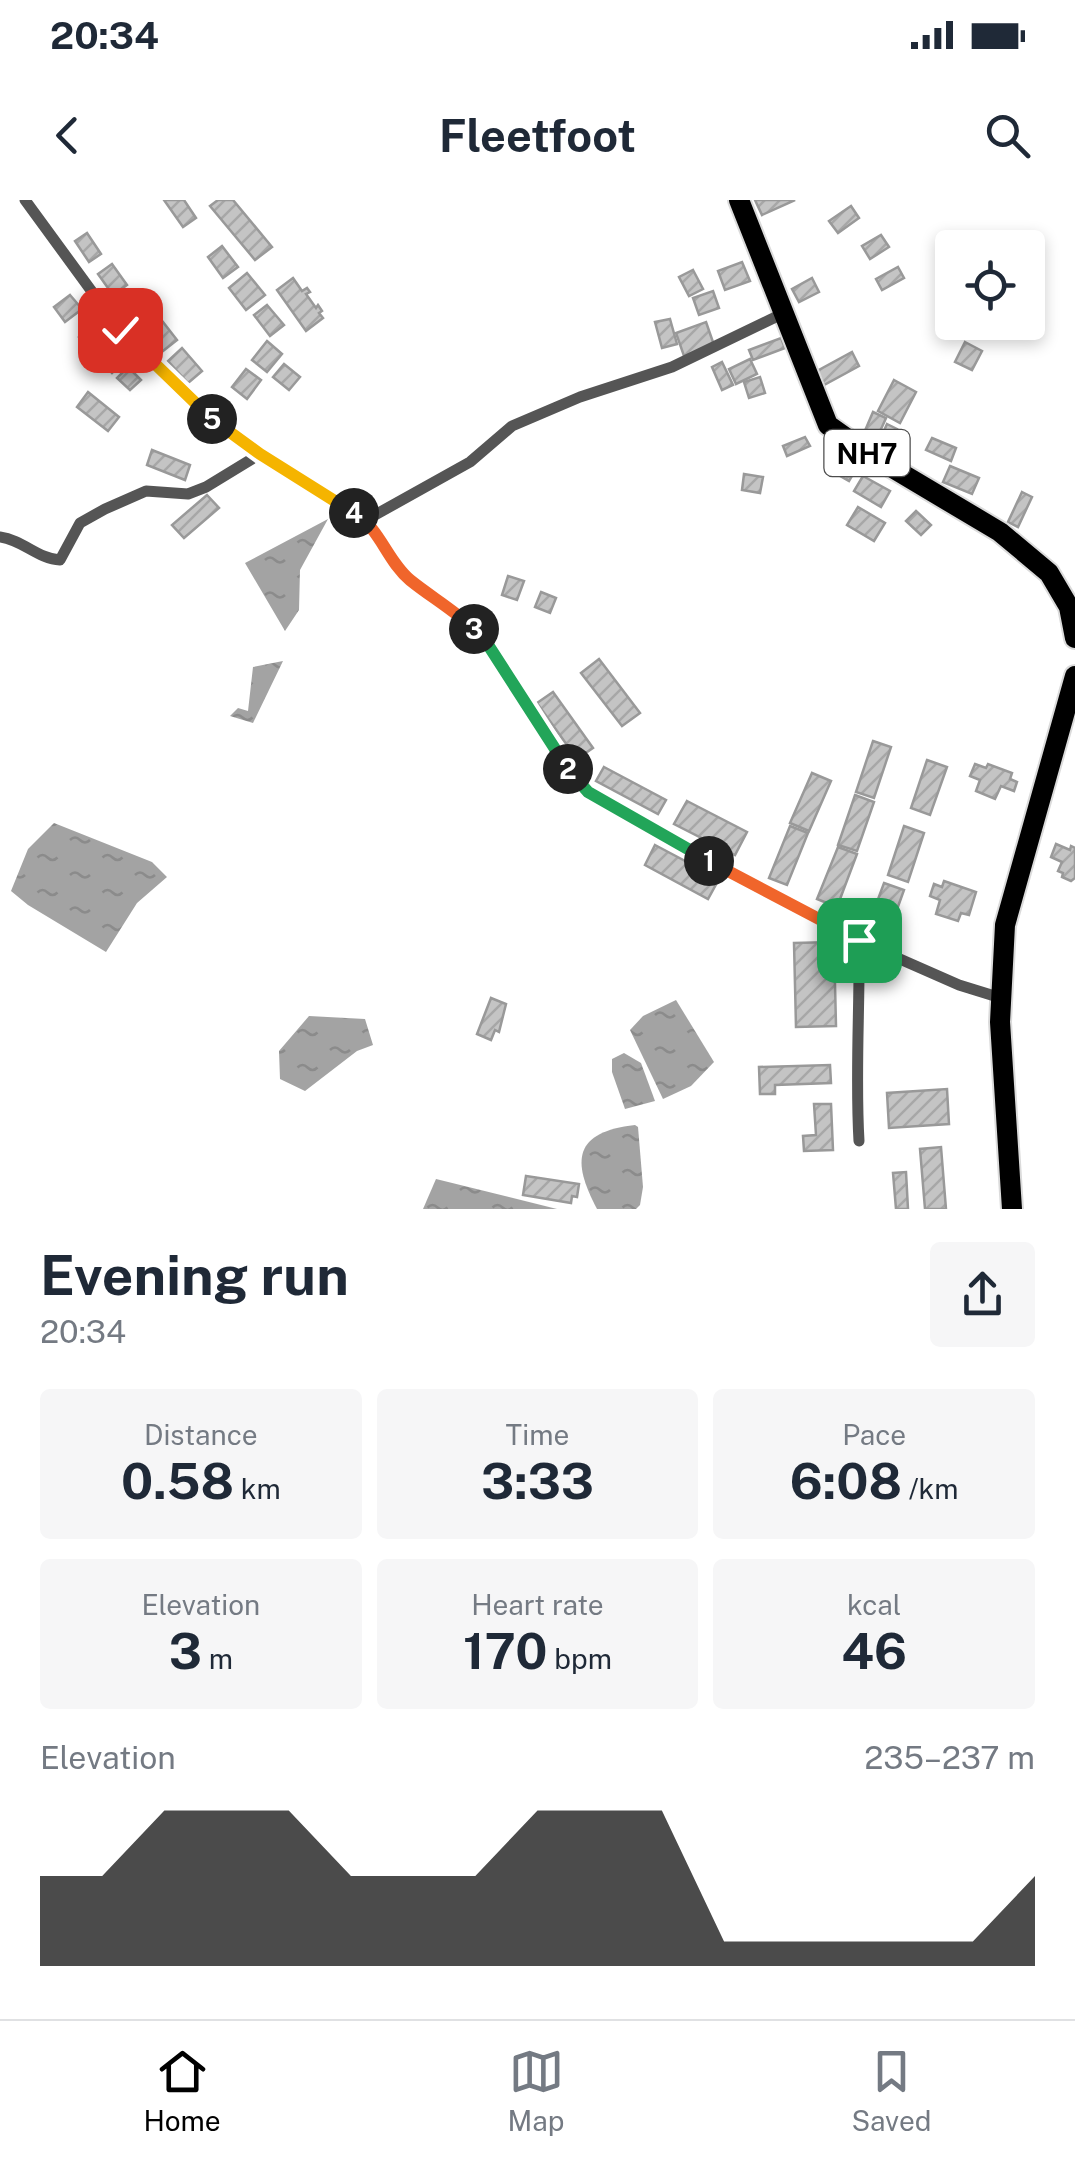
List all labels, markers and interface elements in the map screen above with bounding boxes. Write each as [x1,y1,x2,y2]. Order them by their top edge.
text: 20:34 [50,13,159,58]
icon: back [40,108,95,163]
icon: search [980,108,1035,163]
text: Fleetfoot [439,109,636,162]
map controls [935,230,1045,340]
button: locate [935,230,1045,340]
pin [78,288,163,373]
icon: check [93,303,148,358]
pin: 5 [187,394,237,444]
text: 5 [203,402,221,435]
road number: NH7 [824,430,910,476]
pin: 4 [329,488,379,538]
text: 4 [345,496,363,529]
pin: 3 [449,604,499,654]
text: 3 [465,612,483,645]
pin: 2 [543,744,593,794]
text: 2 [559,752,577,785]
pin: 1 [684,836,734,886]
text: 1 [703,844,715,877]
pin [817,898,902,983]
icon: arrive [832,913,887,968]
button: share [930,1242,1035,1347]
text: Evening run [40,1243,349,1307]
text: 20:34 [40,1313,126,1350]
text: Distance [144,1418,258,1451]
text: Time [506,1418,569,1451]
text: Pace [842,1418,906,1451]
text: 0.58 [121,1451,234,1510]
text: 3:33 [481,1451,594,1510]
text: 6:08 [790,1451,902,1510]
text: km [234,1472,281,1505]
text: /km [902,1472,959,1505]
text: Elevation [141,1588,260,1621]
text: Heart rate [471,1588,604,1621]
text: kcal [847,1588,901,1621]
text: 3 [169,1621,202,1680]
text: 170 [463,1621,548,1680]
text: 46 [841,1621,907,1680]
text: m [202,1642,233,1675]
text: bpm [548,1642,612,1675]
text: Elevation [40,1739,176,1776]
text: 235–237 m [864,1739,1035,1776]
tab: Home [143,2044,221,2137]
tab: Map [508,2044,564,2137]
tab: Saved [851,2044,932,2137]

